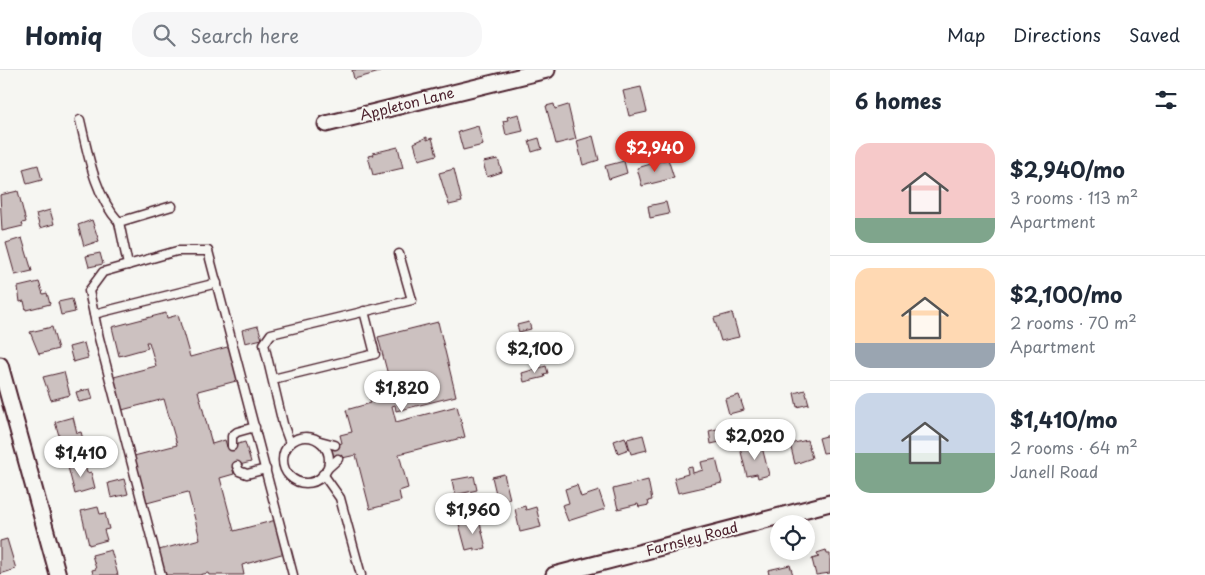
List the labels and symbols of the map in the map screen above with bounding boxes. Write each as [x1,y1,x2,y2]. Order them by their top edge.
street label: Appleton Lane [357,82,457,125]
pin: $2,940 [614,131,696,173]
pin: $2,100 [494,332,576,374]
pin: $1,820 [361,370,443,413]
pin: $2,020 [714,418,796,461]
pin: $1,410 [40,436,122,478]
pin: $1,960 [432,492,514,535]
street label: Farnsley Road [644,516,740,561]

